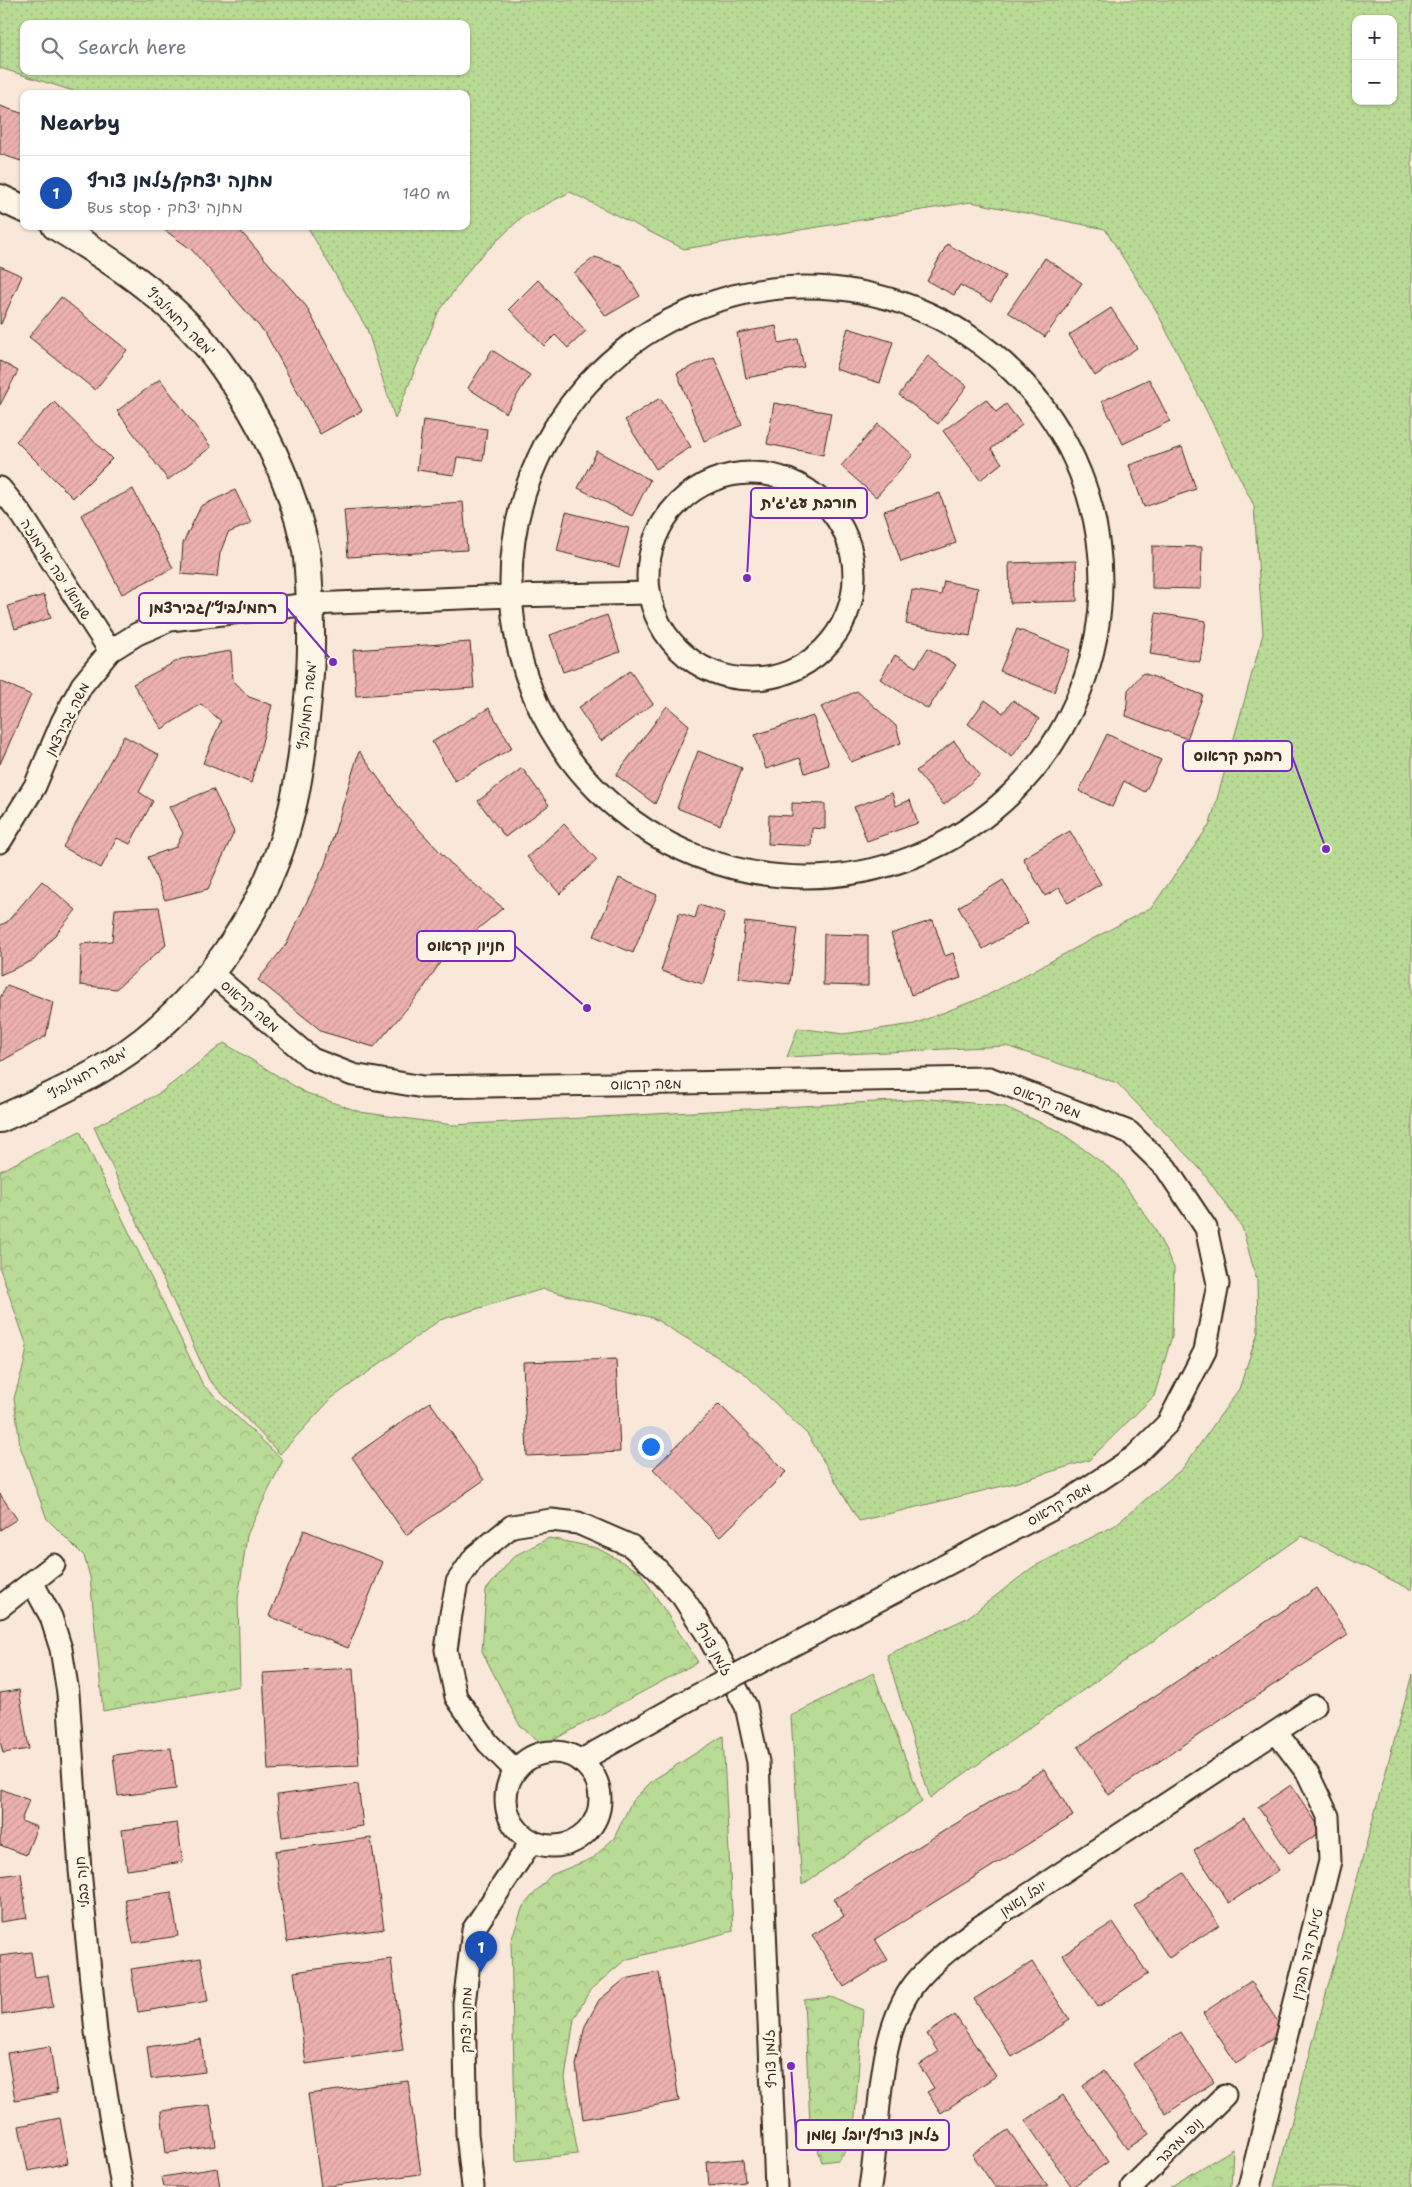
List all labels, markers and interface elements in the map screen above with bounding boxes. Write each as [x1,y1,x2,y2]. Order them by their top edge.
map controls [1352,15,1397,105]
button: + [1352,15,1397,60]
search box [20,20,470,75]
icon: search [38,34,66,62]
text: Search here [78,35,187,60]
button: − [1352,60,1397,105]
text: Nearby [40,109,120,137]
text: מחנה יצחק/זלמן צורף [87,168,273,193]
text: 1 [52,183,60,204]
text: 140 m [403,183,450,204]
text: Bus stop · מחנה יצחק [87,197,243,218]
street label: משה רחמילביץ' [143,284,219,360]
callout: חורבת עג'ג'ת [751,488,867,518]
text: חורבת עג'ג'ת [760,493,857,513]
street label: שמואל יפה ארמוזה [17,515,96,623]
callout: רחמילביץ׳/גבירצמן [139,593,287,623]
text: רחמילביץ׳/גבירצמן [149,598,277,618]
street label: משה רחמילביץ' [293,660,321,750]
street label: משה גבירצמן [41,679,93,759]
callout: רחבת קראוס [1183,741,1292,771]
text: רחבת קראוס [1194,746,1282,766]
callout: חניון קראוס [417,931,515,961]
text: חניון קראוס [427,936,505,956]
street label: משה קראוס [217,976,283,1036]
street label: משה רחמילביץ' [45,1043,131,1103]
street label: משה קראוס [610,1074,682,1094]
street label: משה קראוס [1011,1080,1083,1122]
your location [638,1434,664,1460]
street label: משה קראוס [1024,1478,1094,1530]
street label: זלמן צורף [692,1619,736,1679]
street label: חנה בבלי [71,1856,93,1908]
street label: יובל נאמן [996,1876,1050,1920]
street label: טיילת דוד חבקין [1287,1907,1327,2001]
pin: 1 [465,1931,497,1972]
street label: מחנה יצחק [456,1987,476,2053]
street label: זלמן צורף [759,2029,781,2089]
street label: נופי מדבר [1152,2114,1206,2168]
callout: זלמן צורף/יובל נאמן [796,2120,949,2150]
text: זלמן צורף/יובל נאמן [806,2125,940,2145]

